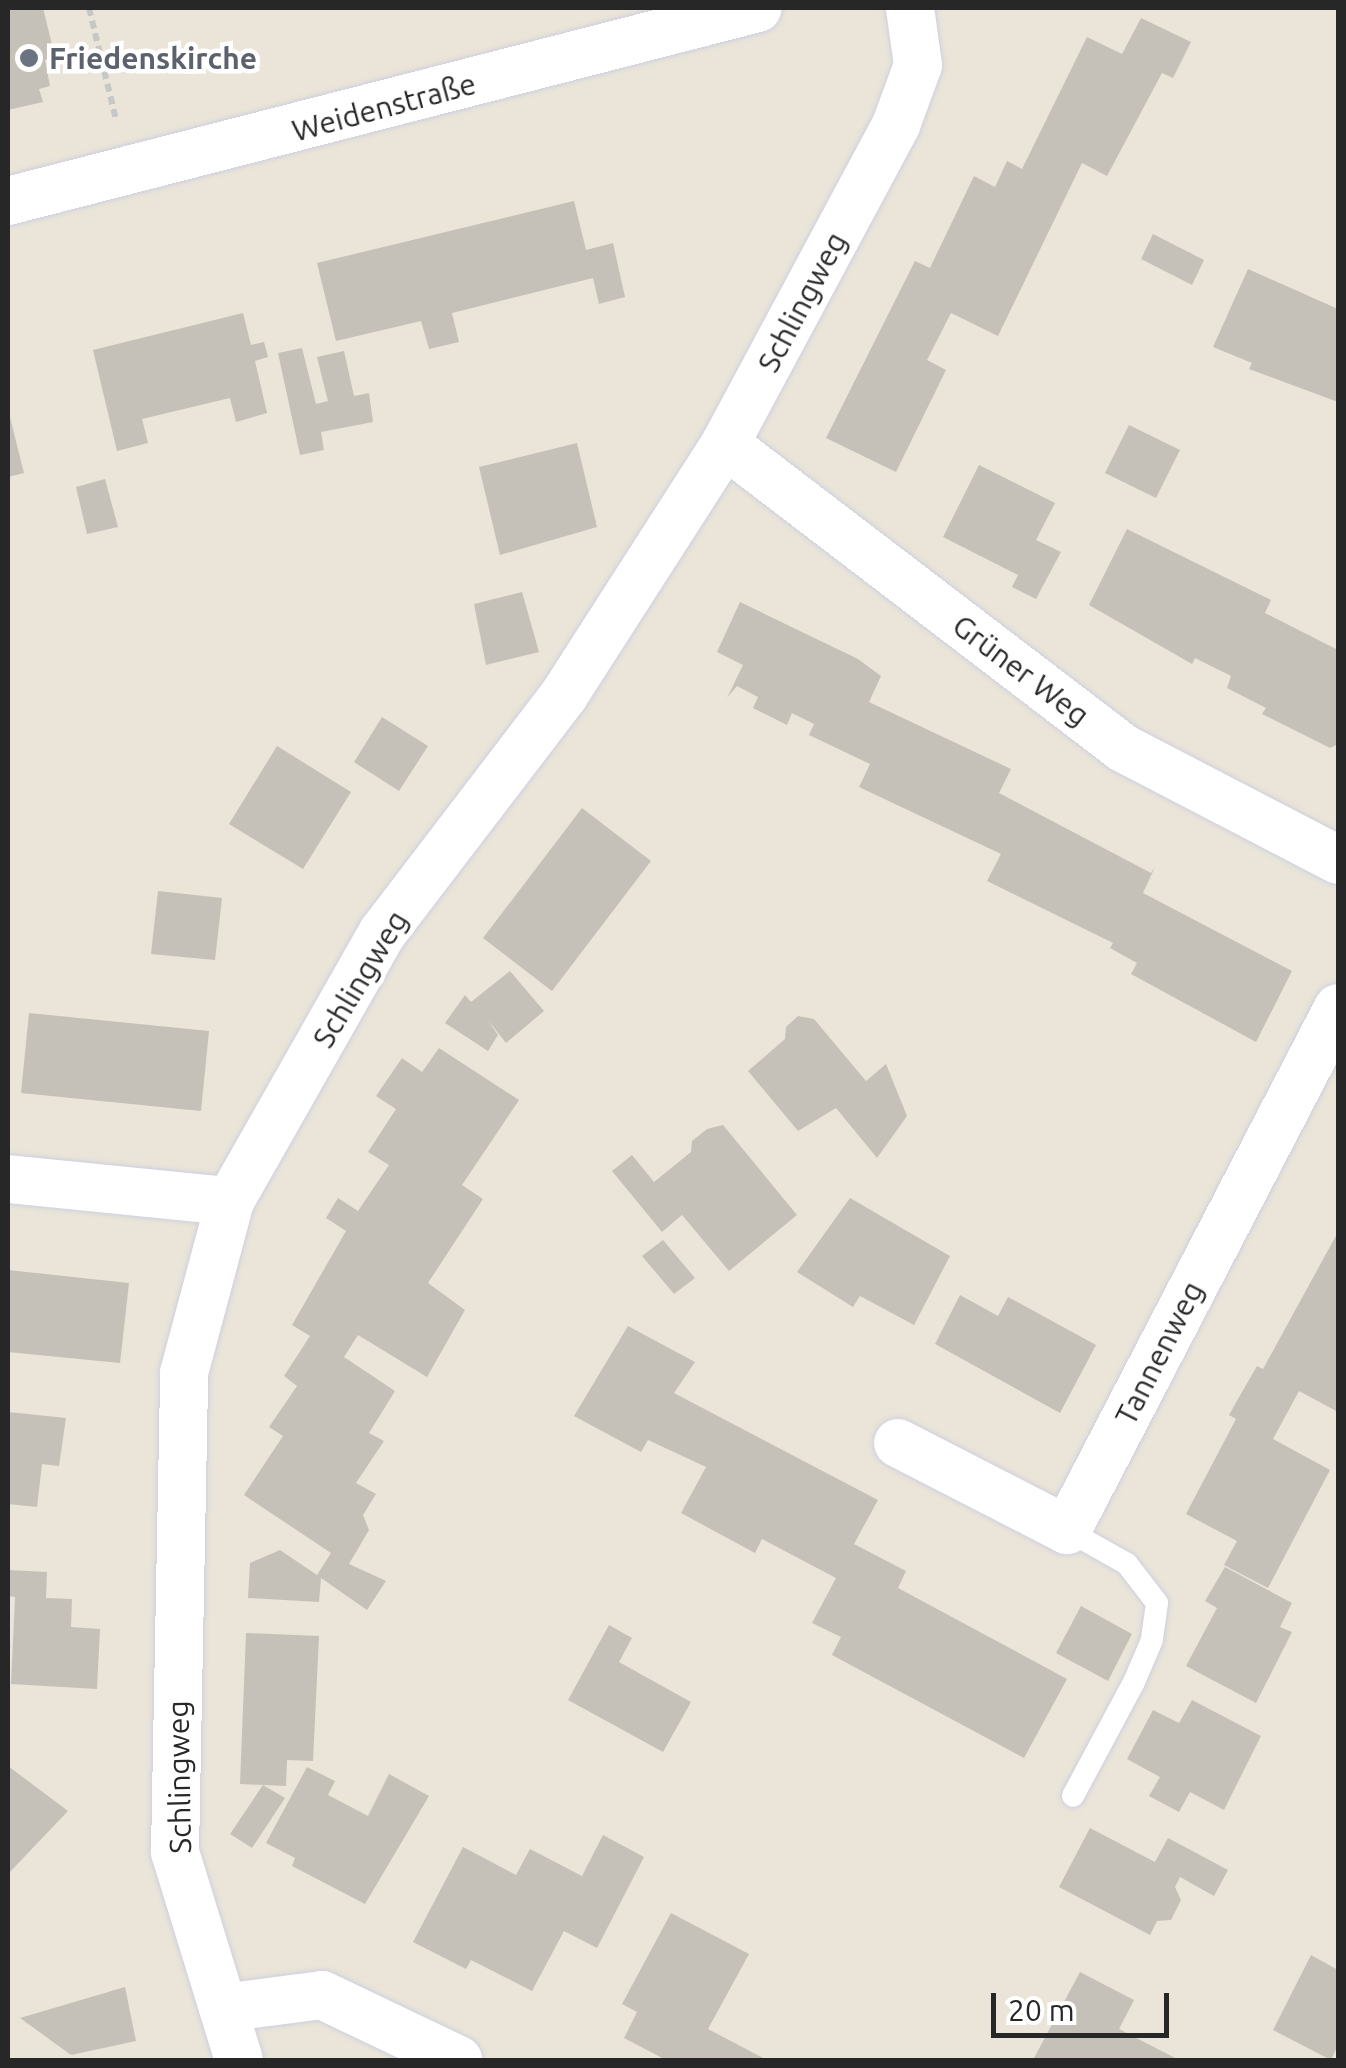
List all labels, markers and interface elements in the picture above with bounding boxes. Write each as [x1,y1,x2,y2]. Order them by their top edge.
place label: Friedenskirche [49,40,257,76]
marker: Friedenskirche [18,47,40,69]
street label: Weidenstraße [288,65,480,149]
street label: Schlingweg [750,226,854,378]
street label: Grüner Weg [946,607,1096,733]
street label: Schlingweg [305,904,415,1054]
street label: Tannenweg [1108,1275,1210,1431]
street label: Schlingweg [160,1700,198,1854]
scale bar [996,1973,1174,2035]
text: 20 m [1008,1993,1075,2027]

